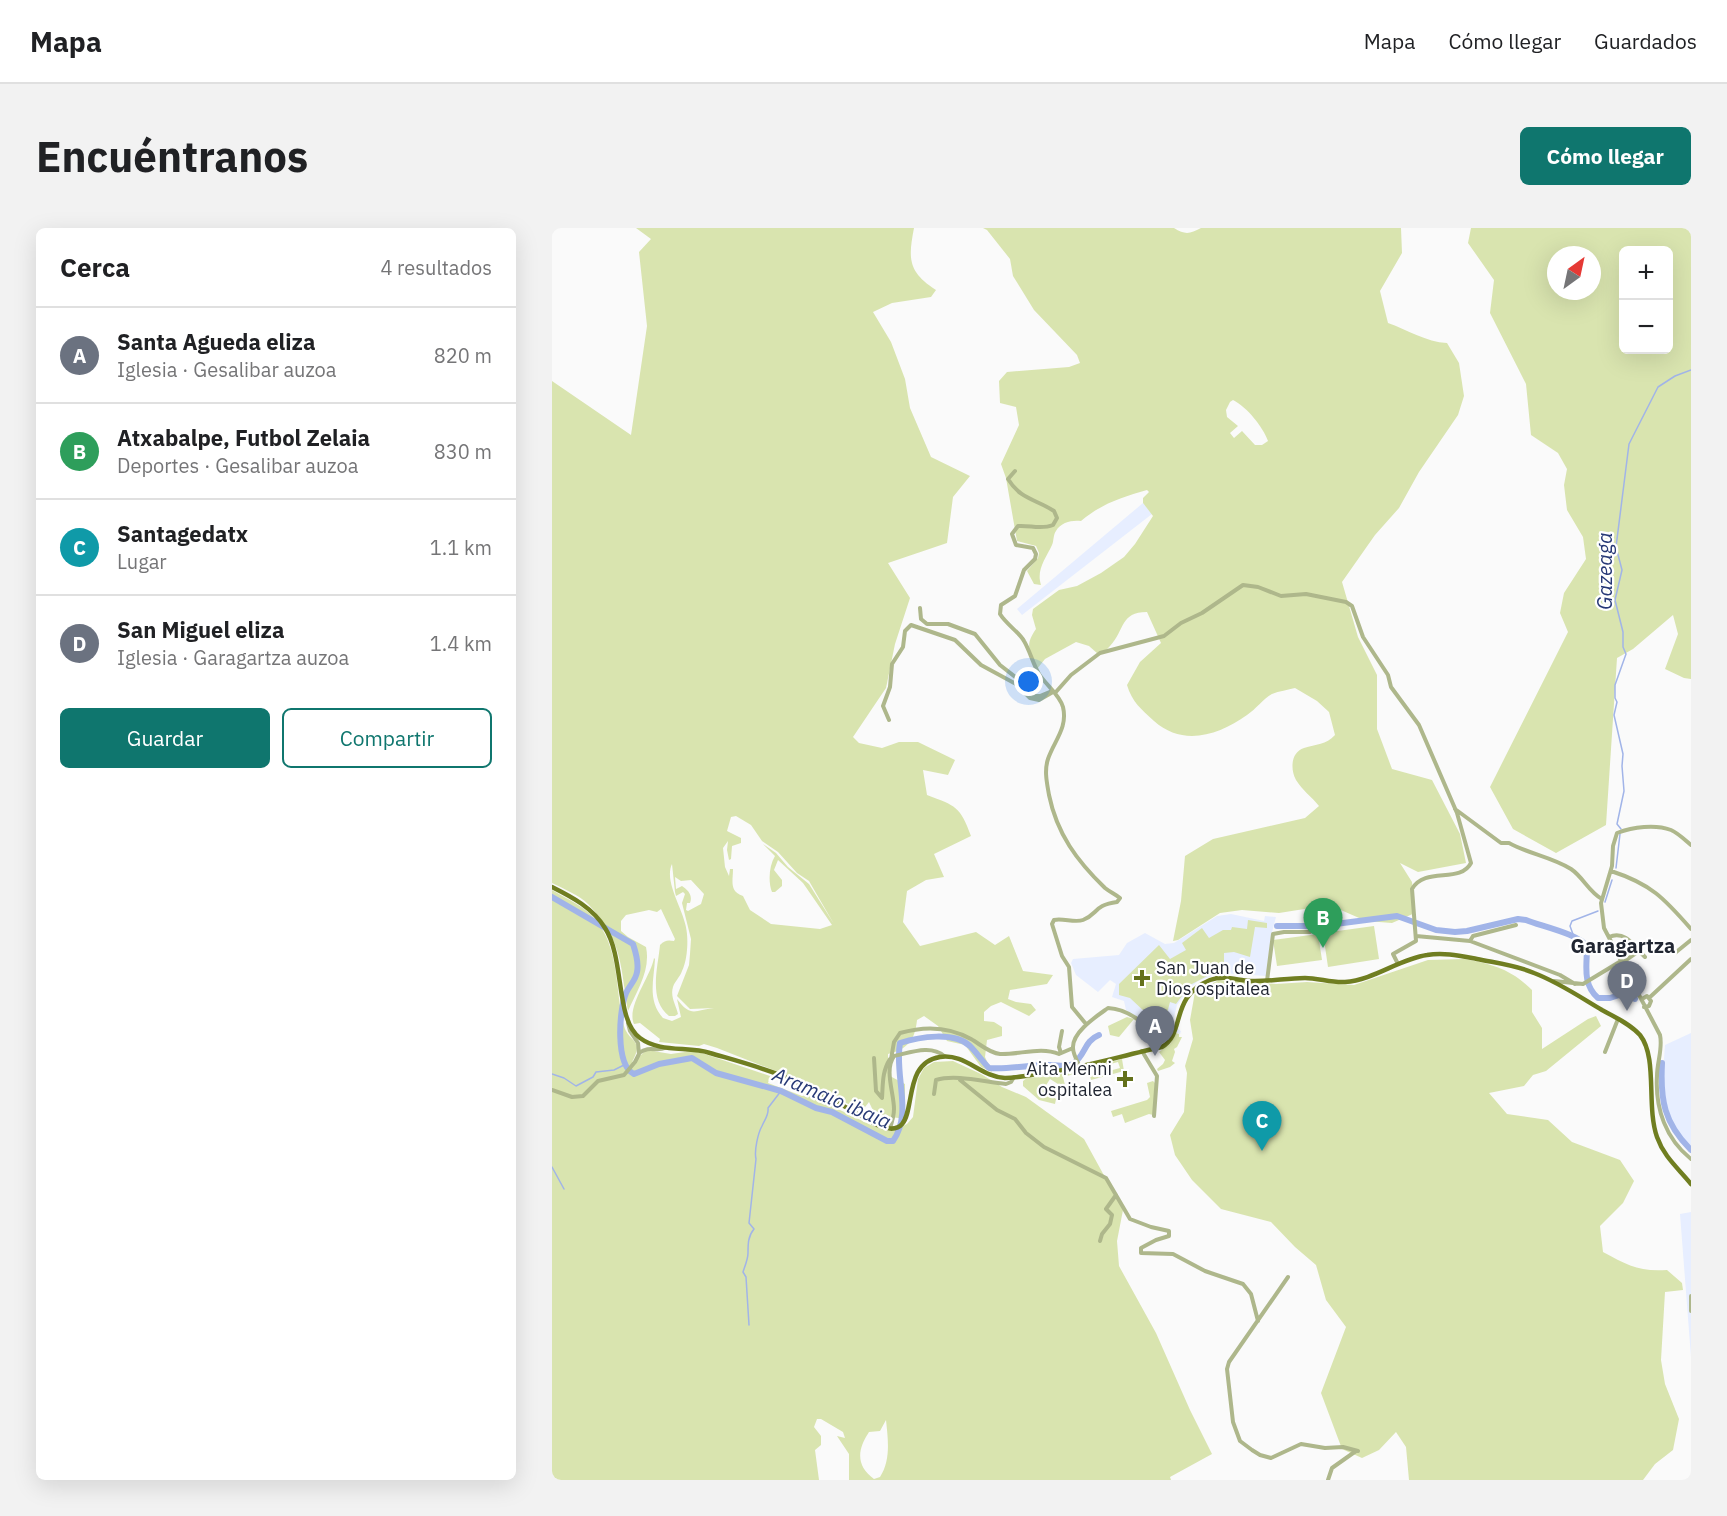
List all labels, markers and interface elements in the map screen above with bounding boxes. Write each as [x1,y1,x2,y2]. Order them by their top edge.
text: Mapa [30,23,102,60]
text: Mapa [1364,27,1415,55]
text: Cómo llegar [1448,27,1561,55]
text: Guardados [1594,27,1697,55]
button: Cómo llegar [1520,127,1691,185]
text: Encuéntranos [36,129,308,184]
north arrow [1547,246,1601,300]
map controls [1619,246,1673,354]
button: + [1619,246,1673,300]
text: Cerca [60,250,130,284]
text: 4 resultados [380,254,492,281]
button: − [1619,300,1673,354]
text: Santa Agueda eliza [117,327,315,356]
text: A [73,342,86,369]
text: 820 m [434,342,492,369]
text: Iglesia · Gesalibar auzoa [117,356,336,383]
text: Atxabalpe, Futbol Zelaia [117,423,370,452]
text: B [73,438,86,465]
text: 830 m [434,438,492,465]
text: Deportes · Gesalibar auzoa [117,452,358,479]
text: Santagedatx [117,519,248,548]
water label: Gazeaga [1591,532,1618,610]
text: C [73,534,86,561]
text: 1.1 km [430,534,492,561]
text: Lugar [117,548,167,575]
text: San Miguel eliza [117,615,285,644]
text: D [73,630,86,657]
text: 1.4 km [430,630,492,657]
text: Iglesia · Garagartza auzoa [117,644,349,671]
your location [1014,667,1043,696]
button: Guardar [60,708,270,768]
button: Compartir [282,708,492,768]
pin: B [1304,898,1342,948]
district label: Garagartza [1571,932,1675,959]
place label: San Juan de Dios ospitalea [1156,956,1270,1000]
pin: D [1608,962,1646,1011]
marker: San Juan de Dios ospitalea [1133,969,1151,987]
pin: A [1136,1006,1174,1056]
place label: Aita Menni ospitalea [1026,1057,1112,1101]
water label: Aramaio ibaia [768,1060,896,1135]
marker: Aita Menni ospitalea [1116,1070,1134,1088]
pin: C [1242,1102,1282,1151]

